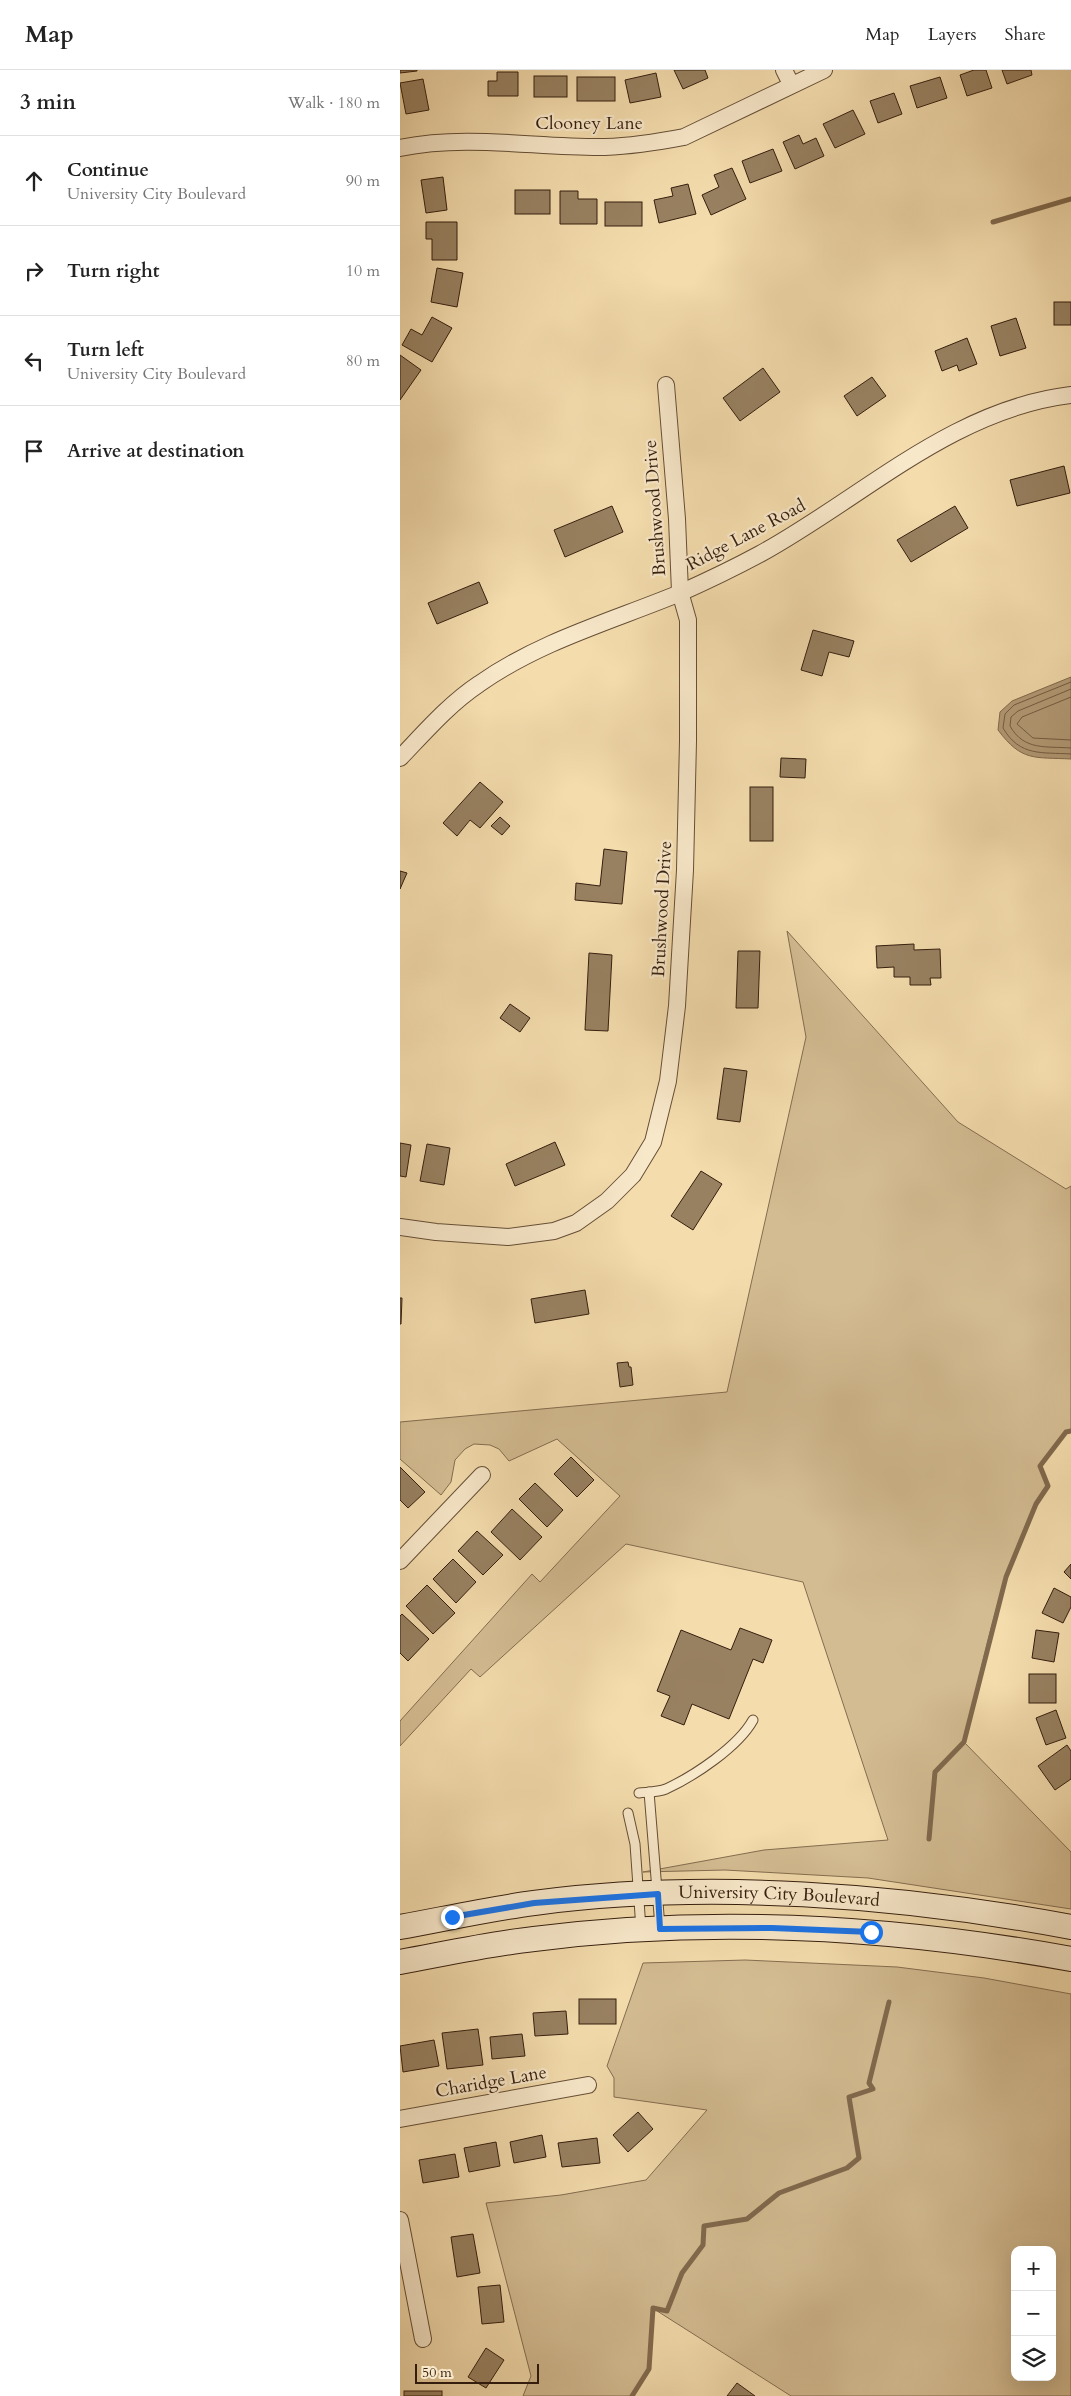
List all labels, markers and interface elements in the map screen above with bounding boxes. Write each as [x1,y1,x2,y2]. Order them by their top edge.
text: Map [25,18,74,51]
text: Map [865,22,900,47]
text: Layers [928,22,977,47]
text: Share [1005,22,1046,47]
text: 3 min [20,88,76,117]
text: Walk · 180 m [288,92,380,114]
street label: Clooney Lane [535,111,643,136]
text: Continue [67,157,149,183]
icon: ahead [20,167,48,195]
text: 90 m [346,170,380,192]
text: University City Boulevard [67,183,246,205]
icon: right [20,257,48,285]
text: Turn right [67,258,159,284]
text: 10 m [346,260,380,282]
text: Turn left [67,337,144,363]
icon: left [20,347,48,375]
text: 80 m [346,350,380,372]
text: University City Boulevard [67,363,246,385]
icon: arrive [20,437,48,465]
text: Arrive at destination [67,438,244,464]
street label: Brushwood Drive [638,439,672,577]
street label: Ridge Lane Road [682,493,810,577]
street label: Brushwood Drive [646,840,678,978]
street label: University City Boulevard [678,1879,881,1913]
route end [441,1906,464,1929]
route start [860,1921,883,1944]
street label: Charidge Lane [433,2060,549,2104]
map controls [1011,2246,1056,2381]
button: + [1011,2246,1056,2291]
button: − [1011,2291,1056,2336]
button: layers [1011,2336,1056,2381]
scale bar [415,2361,539,2384]
text: 50 m [422,2363,452,2382]

